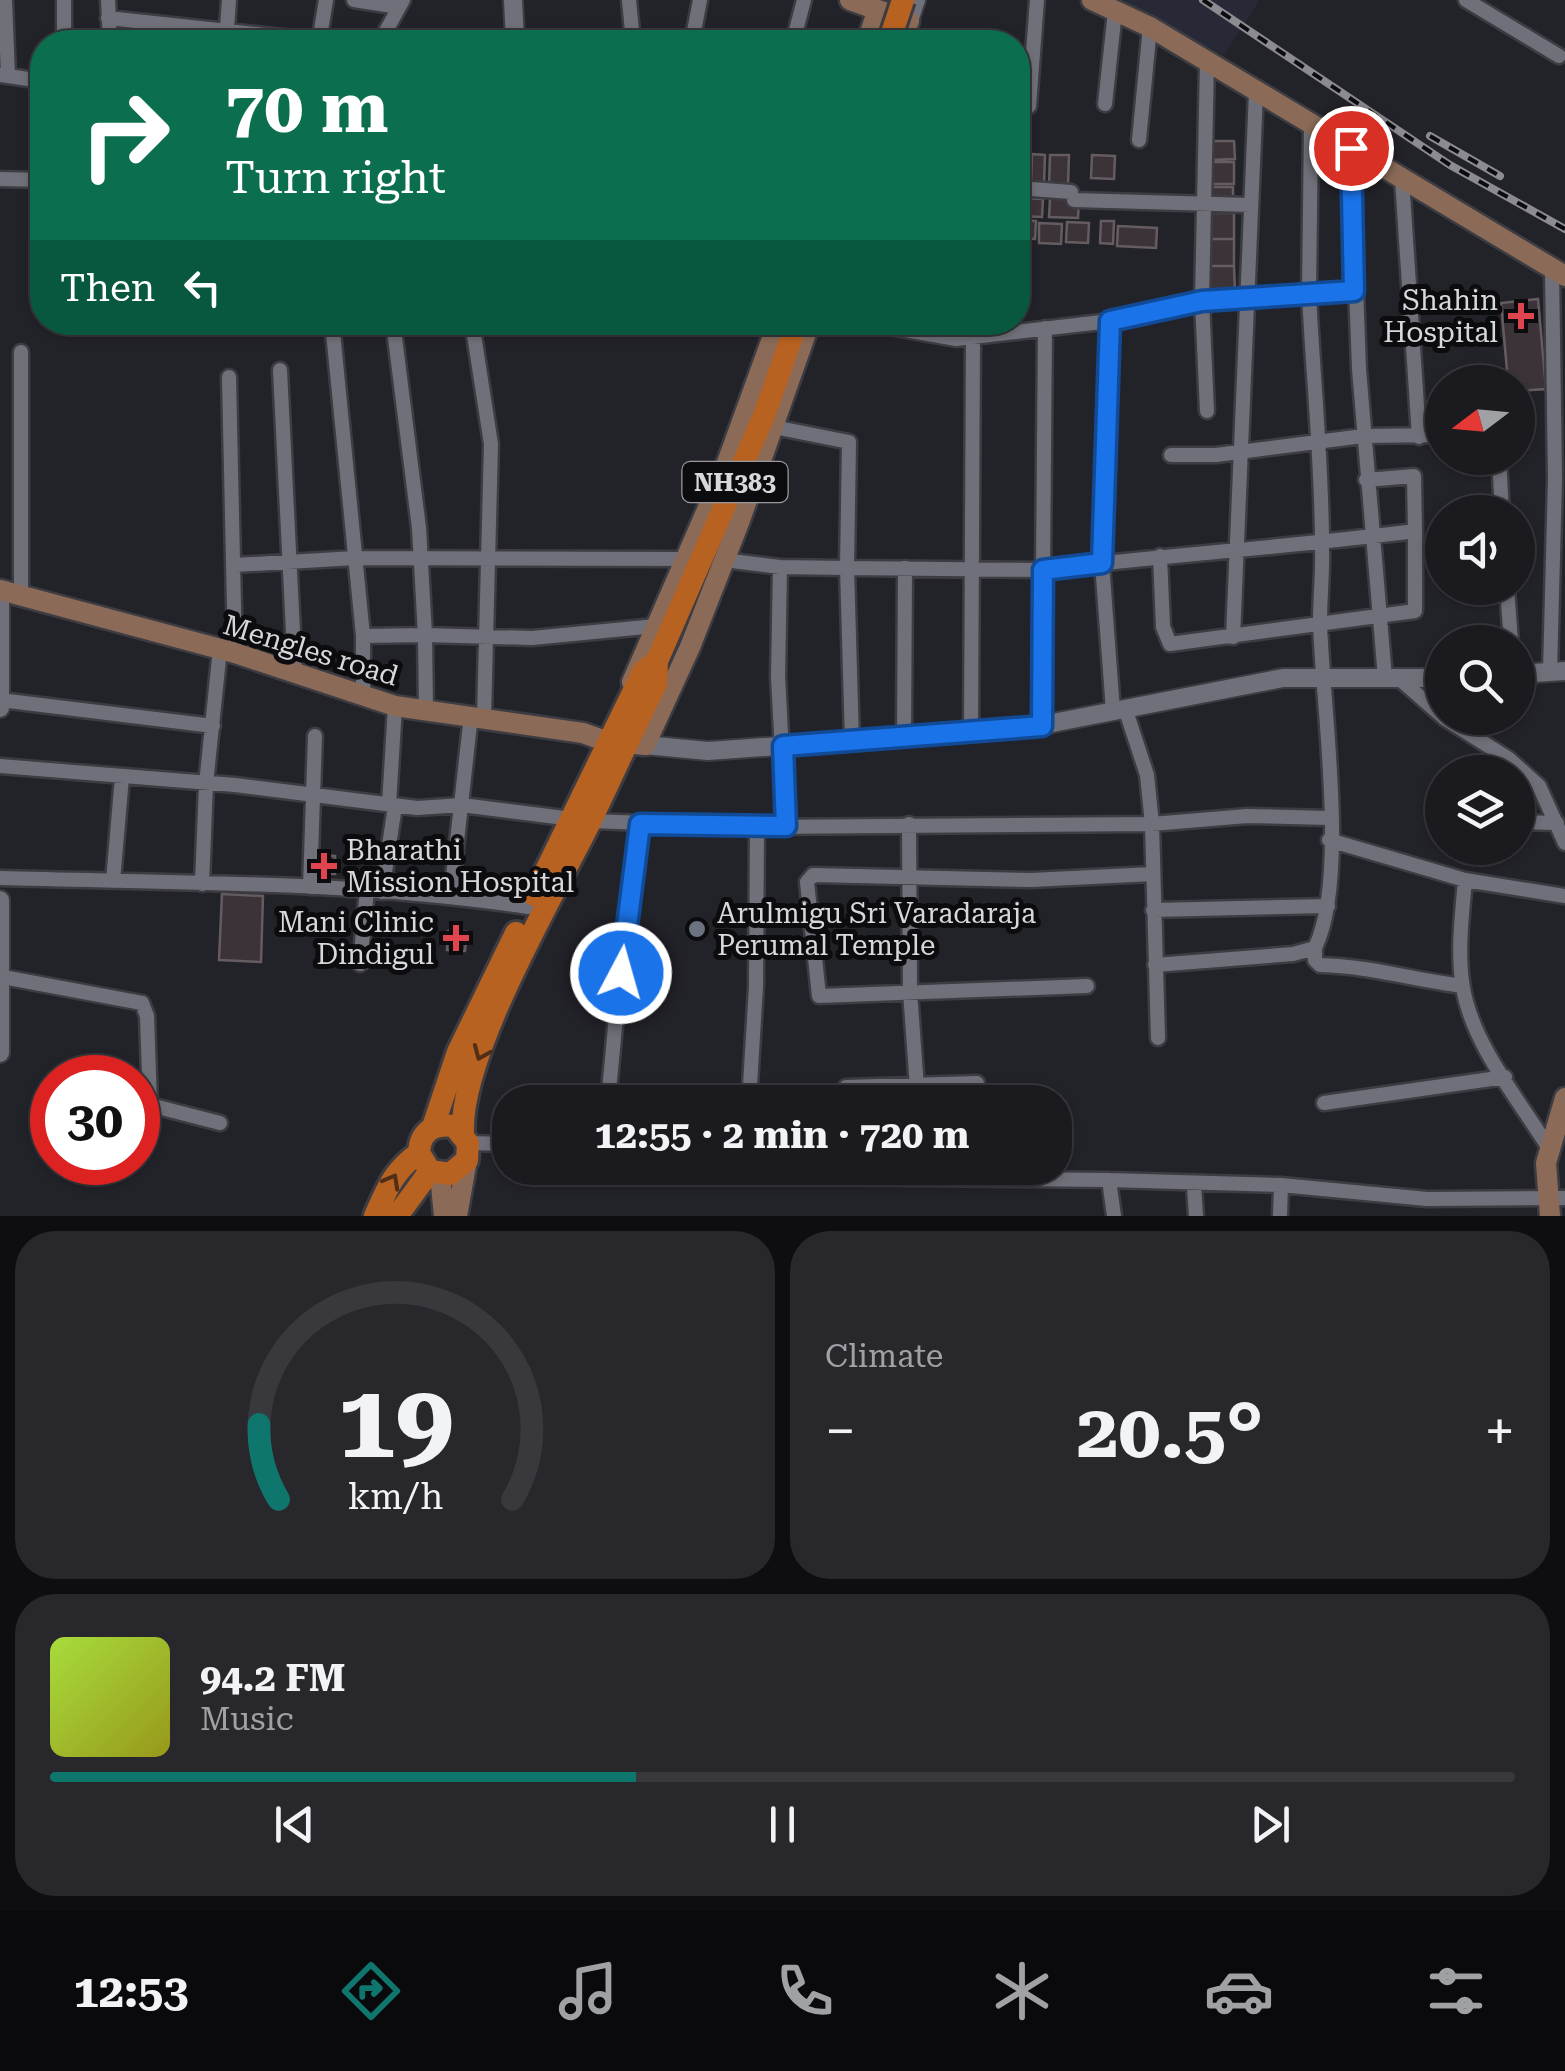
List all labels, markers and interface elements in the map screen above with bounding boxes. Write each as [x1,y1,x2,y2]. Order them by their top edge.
text: 70 m [225,67,389,149]
icon: right [60,70,190,200]
pin [1309,106,1394,191]
icon: arrive [1324,121,1379,176]
text: Turn right [225,151,446,204]
icon: left [175,260,230,315]
text: Then [60,266,155,310]
place label: Shahin Hospital [1383,284,1498,349]
marker: Shahin Hospital [1508,303,1534,329]
north arrow [1425,365,1535,475]
map controls [1425,365,1535,865]
road number: NH383 [682,462,788,502]
button: sound [1425,495,1535,605]
street label: Mengles road [219,608,402,693]
button: search [1425,625,1535,735]
button: layers [1425,755,1535,865]
place label: Bharathi Mission Hospital [346,834,575,899]
marker: Bharathi Mission Hospital [311,853,337,879]
place label: Arulmigu Sri Varadaraja Perumal Temple [717,897,1036,962]
place label: Mani Clinic Dindigul [278,906,434,971]
marker: Arulmigu Sri Varadaraja Perumal Temple [686,918,708,940]
position arrow [569,921,673,1025]
marker: Mani Clinic Dindigul [443,925,469,951]
one-way arrow [473,1043,493,1061]
speed limit sign: 30 [30,1055,160,1185]
text: 12:55 · 2 min · 720 m [595,1113,969,1157]
one-way arrow [380,1173,400,1191]
text: Climate [825,1337,943,1375]
text: 19 [337,1361,453,1482]
text: 20.5° [1077,1387,1263,1475]
text: − [825,1399,856,1463]
text: + [1484,1399,1515,1463]
text: km/h [347,1476,443,1518]
text: 94.2 FM [200,1656,346,1700]
text: Music [200,1700,294,1738]
icon: previous [267,1797,322,1852]
icon: pause [755,1797,810,1852]
icon: next [1243,1797,1298,1852]
icon: directions [336,1956,406,2026]
icon: music [553,1956,623,2026]
icon: phone [770,1956,840,2026]
icon: climate [987,1956,1057,2026]
icon: car [1204,1956,1274,2026]
icon: filters [1421,1956,1491,2026]
text: 12:53 [74,1965,188,2018]

